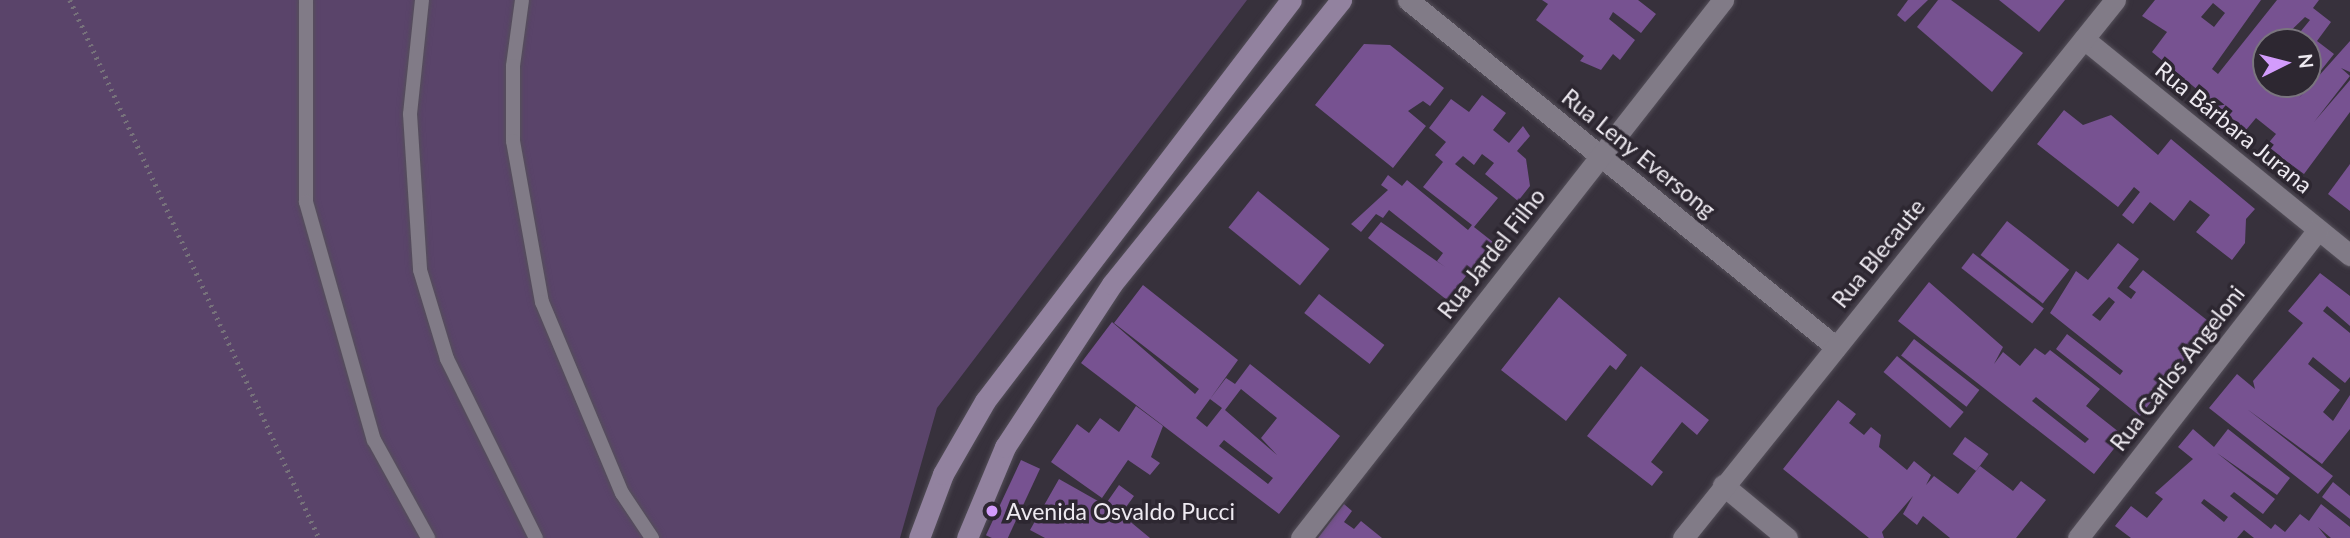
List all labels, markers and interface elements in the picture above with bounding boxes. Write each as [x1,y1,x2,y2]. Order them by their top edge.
north arrow [2252,28,2322,98]
text: N [2294,52,2319,69]
street label: Rua Bárbara Jurana [2150,55,2318,199]
street label: Rua Leny Eversong [1556,82,1722,224]
street label: Rua Jardel Filho [1431,182,1551,324]
street label: Rua Blecaute [1826,193,1930,313]
street label: Rua Carlos Angeloni [2104,280,2250,456]
place label: Avenida Osvaldo Pucci [1006,497,1235,525]
marker: Avenida Osvaldo Pucci [984,503,1000,519]

